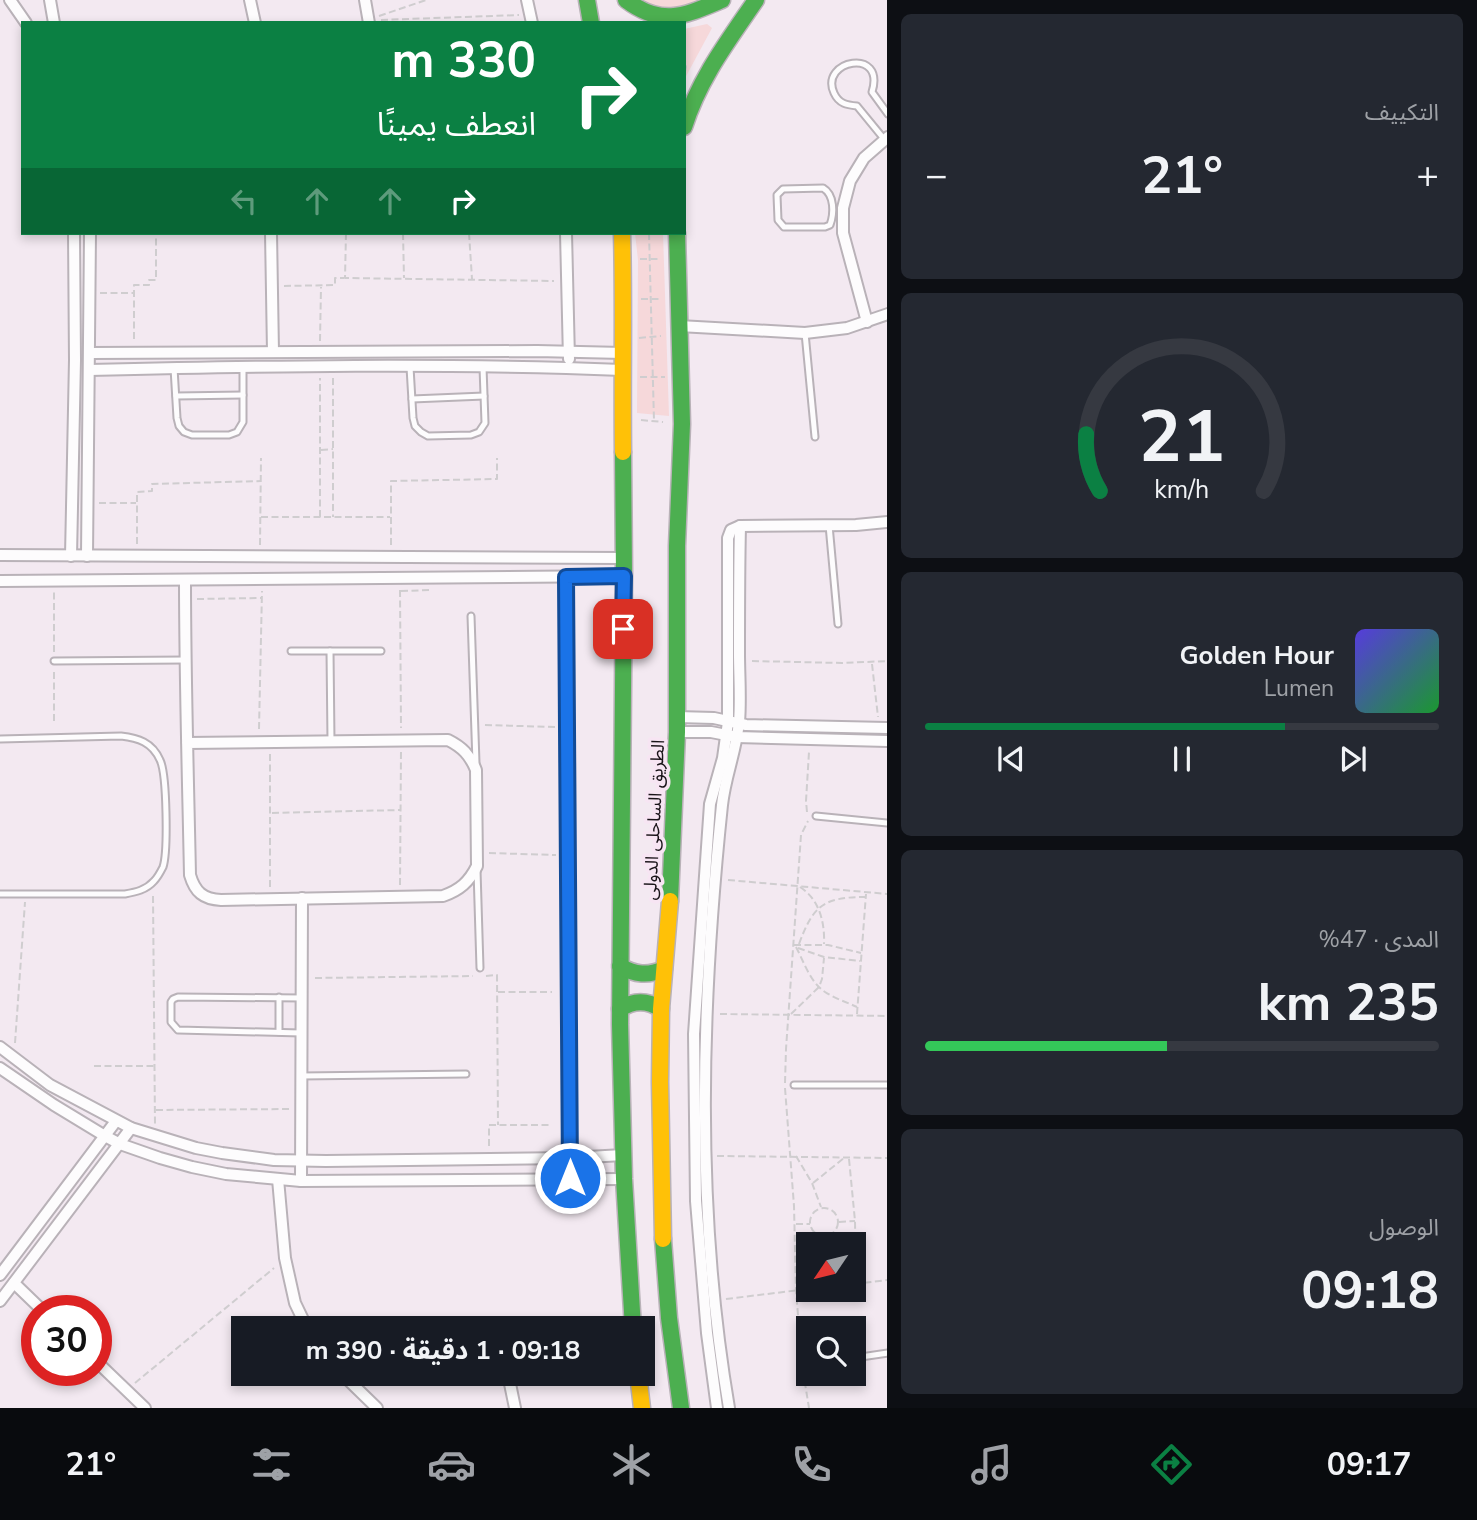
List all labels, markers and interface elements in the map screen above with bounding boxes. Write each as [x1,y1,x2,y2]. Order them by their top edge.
text: 330 m [392,27,536,94]
icon: right [560,49,651,140]
text: التكييف [1365,97,1439,128]
text: انعطف يمينًا [377,103,536,146]
text: 21° [1141,140,1223,211]
text: − [925,150,948,201]
text: + [1416,150,1439,201]
icon: left [225,182,263,220]
icon: ahead [298,182,336,220]
icon: ahead [371,182,409,220]
icon: right [444,182,482,220]
text: 21 [1138,388,1226,488]
text: km/h [1154,473,1210,507]
pin [593,599,653,659]
icon: arrive [604,610,642,648]
text: Golden Hour [1179,638,1334,673]
text: Lumen [1264,673,1334,704]
street label: الطريق الساحلى الدولى [638,739,670,901]
icon: previous [992,740,1030,778]
icon: pause [1163,740,1201,778]
icon: next [1334,740,1372,778]
text: المدى · 47% [1318,924,1439,955]
text: 235 km [1258,967,1439,1038]
position arrow [533,1141,607,1215]
text: الوصول [1369,1212,1439,1243]
north arrow [796,1232,866,1302]
map controls [796,1232,866,1386]
text: 09:18 [1301,1255,1439,1326]
speed limit sign: 30 [21,1295,112,1386]
button: search [796,1316,866,1386]
text: 09:18 · 1 دقيقة · 390 m [306,1333,580,1368]
icon: filters [247,1440,296,1489]
icon: car [427,1440,476,1489]
icon: climate [607,1440,656,1489]
icon: phone [787,1440,836,1489]
icon: music [967,1440,1016,1489]
icon: directions [1147,1440,1196,1489]
text: 21° [66,1443,116,1486]
text: 09:17 [1327,1443,1412,1486]

